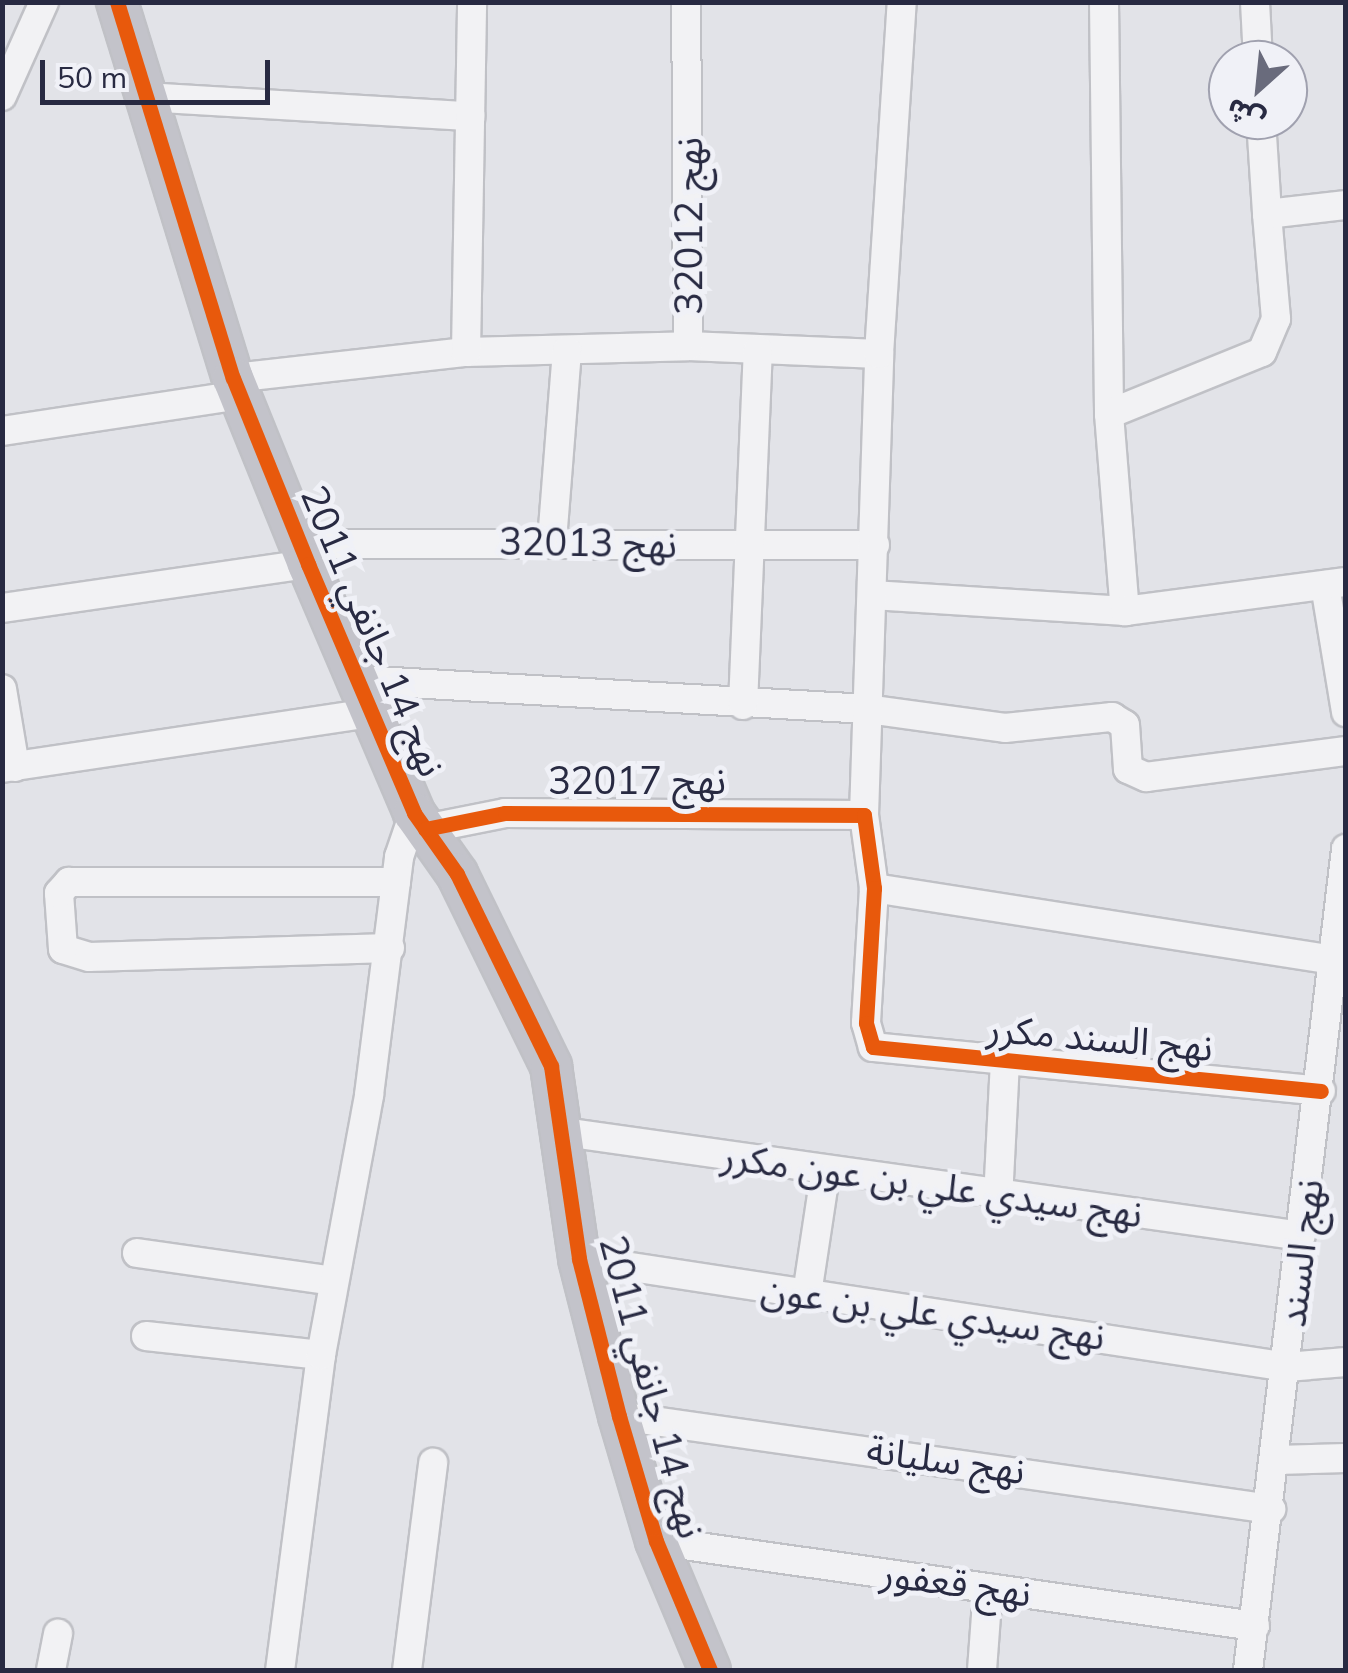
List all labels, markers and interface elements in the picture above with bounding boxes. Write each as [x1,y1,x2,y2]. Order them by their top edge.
scale bar [45,40,275,102]
north arrow [1208,40,1308,140]
text: 50 m [57,58,127,96]
text: ش [1220,91,1270,140]
street label: نهج 32012 [666,137,712,315]
street label: نهج 14 جانفي 2011 [291,479,455,783]
street label: نهج 32013 [499,519,677,567]
street label: نهج 32017 [548,758,726,804]
street label: نهج السند مكرر [985,1005,1215,1071]
street label: نهج سيدي علي بن عون مكرر [719,1133,1145,1237]
street label: نهج السند [1269,1177,1333,1329]
street label: نهج 14 جانفي 2011 [590,1231,714,1543]
street label: نهج سيدي علي بن عون [758,1266,1108,1360]
street label: نهج سليانة [864,1426,1028,1494]
street label: نهج قعفور [878,1550,1034,1616]

